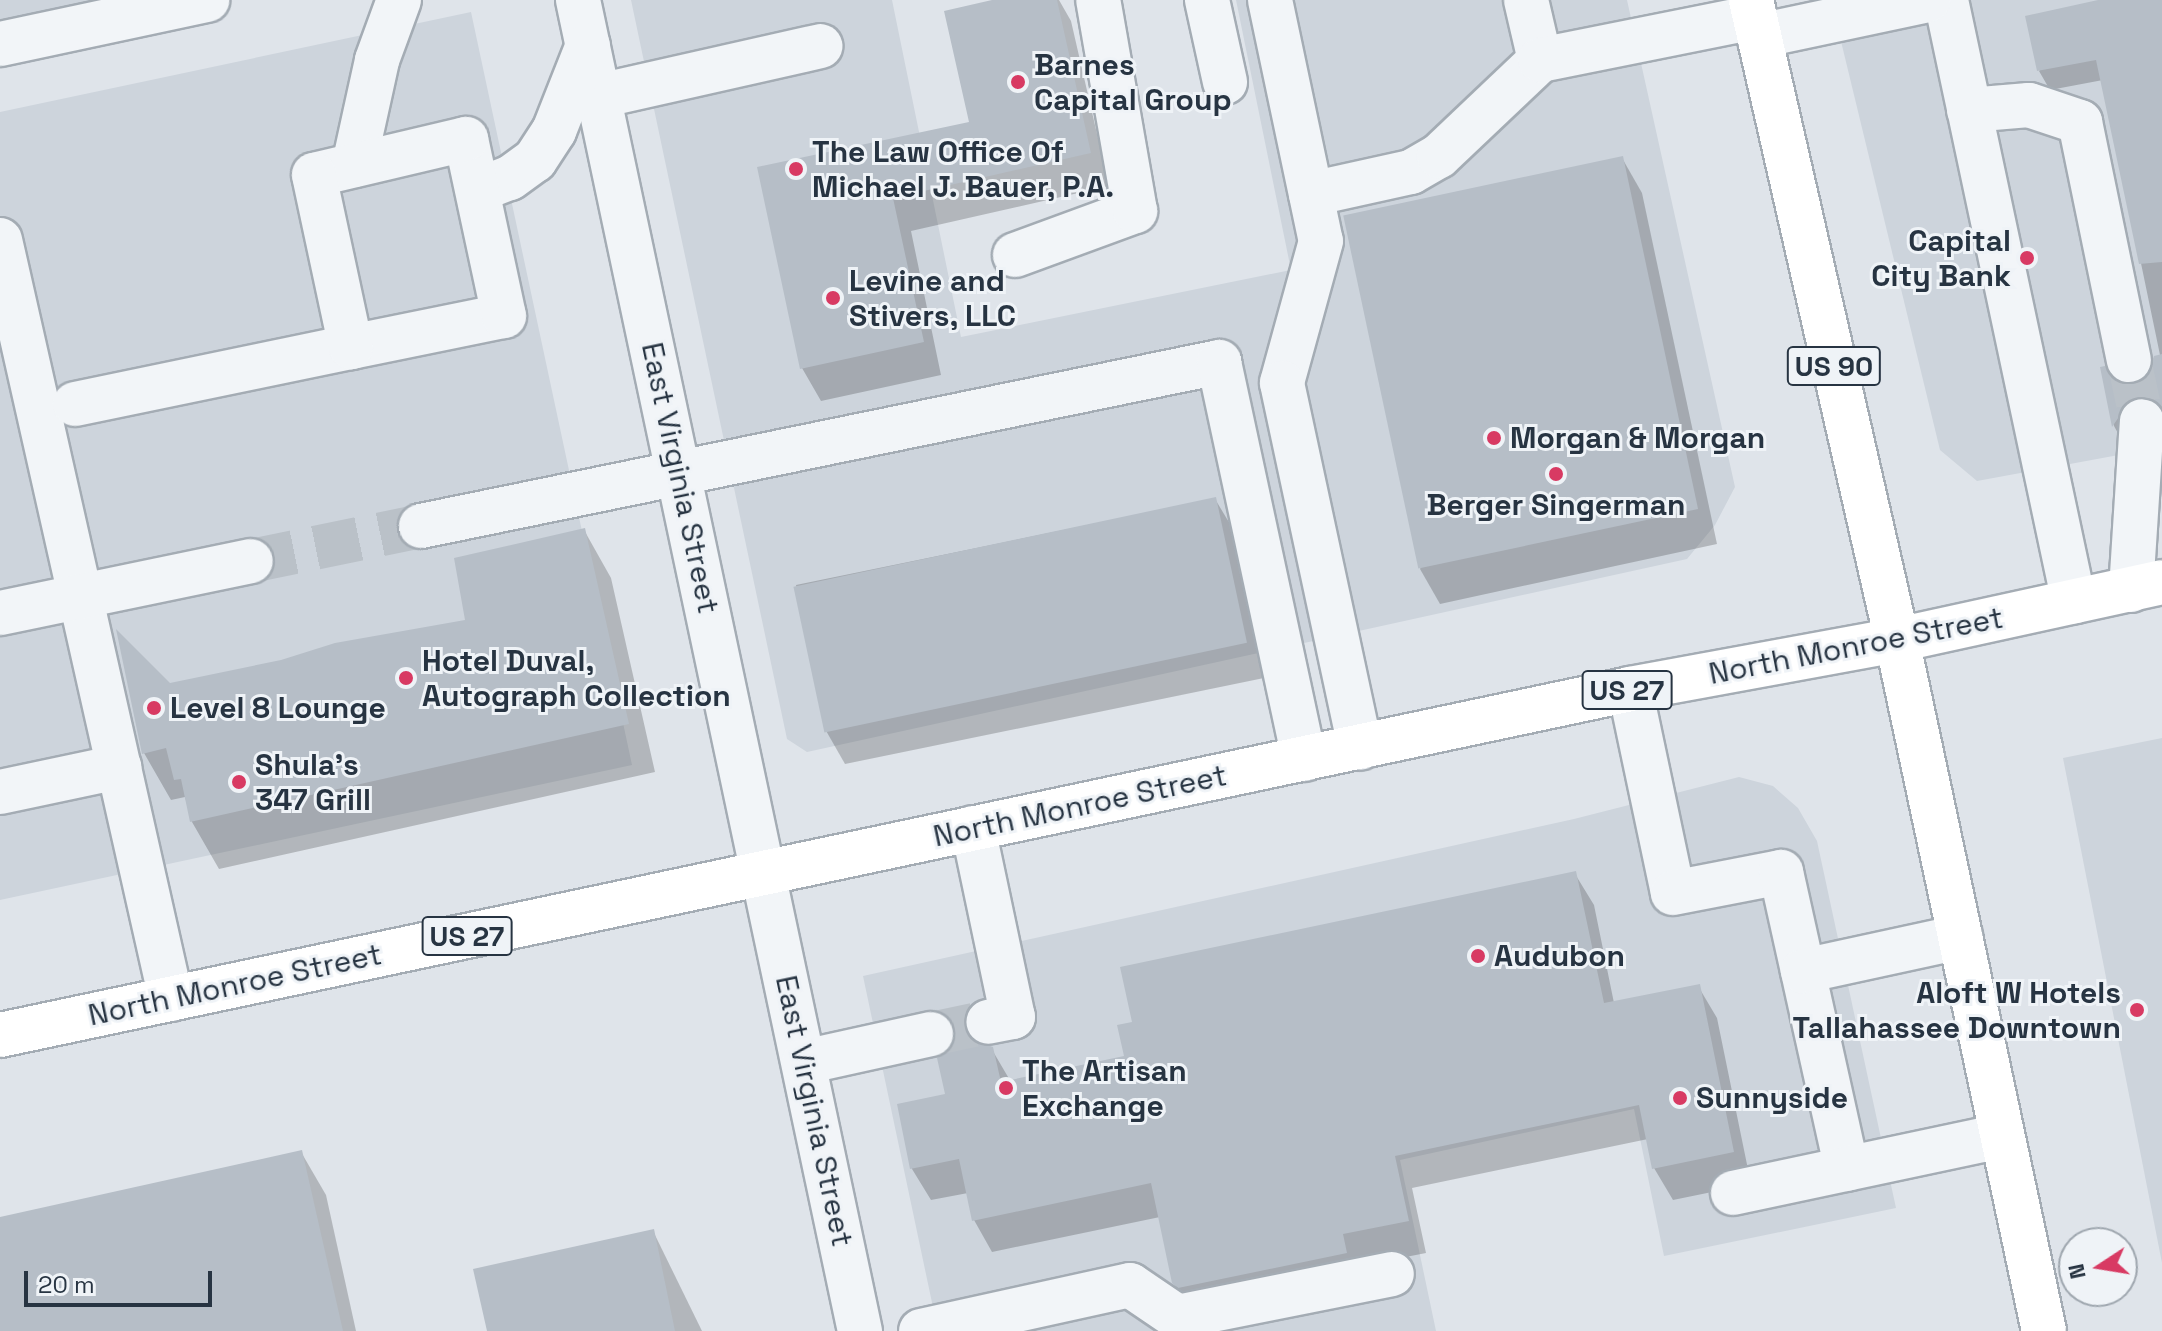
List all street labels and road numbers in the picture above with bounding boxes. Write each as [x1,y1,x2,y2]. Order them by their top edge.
street label: East Virginia Street [634,339,726,617]
road number: US 90 [1786,342,1882,390]
street label: North Monroe Street [1706,600,2006,692]
road number: US 27 [1581,666,1673,714]
street label: North Monroe Street [930,757,1230,855]
road number: US 27 [421,912,513,960]
street label: North Monroe Street [85,936,385,1034]
street label: East Virginia Street [768,972,860,1250]

